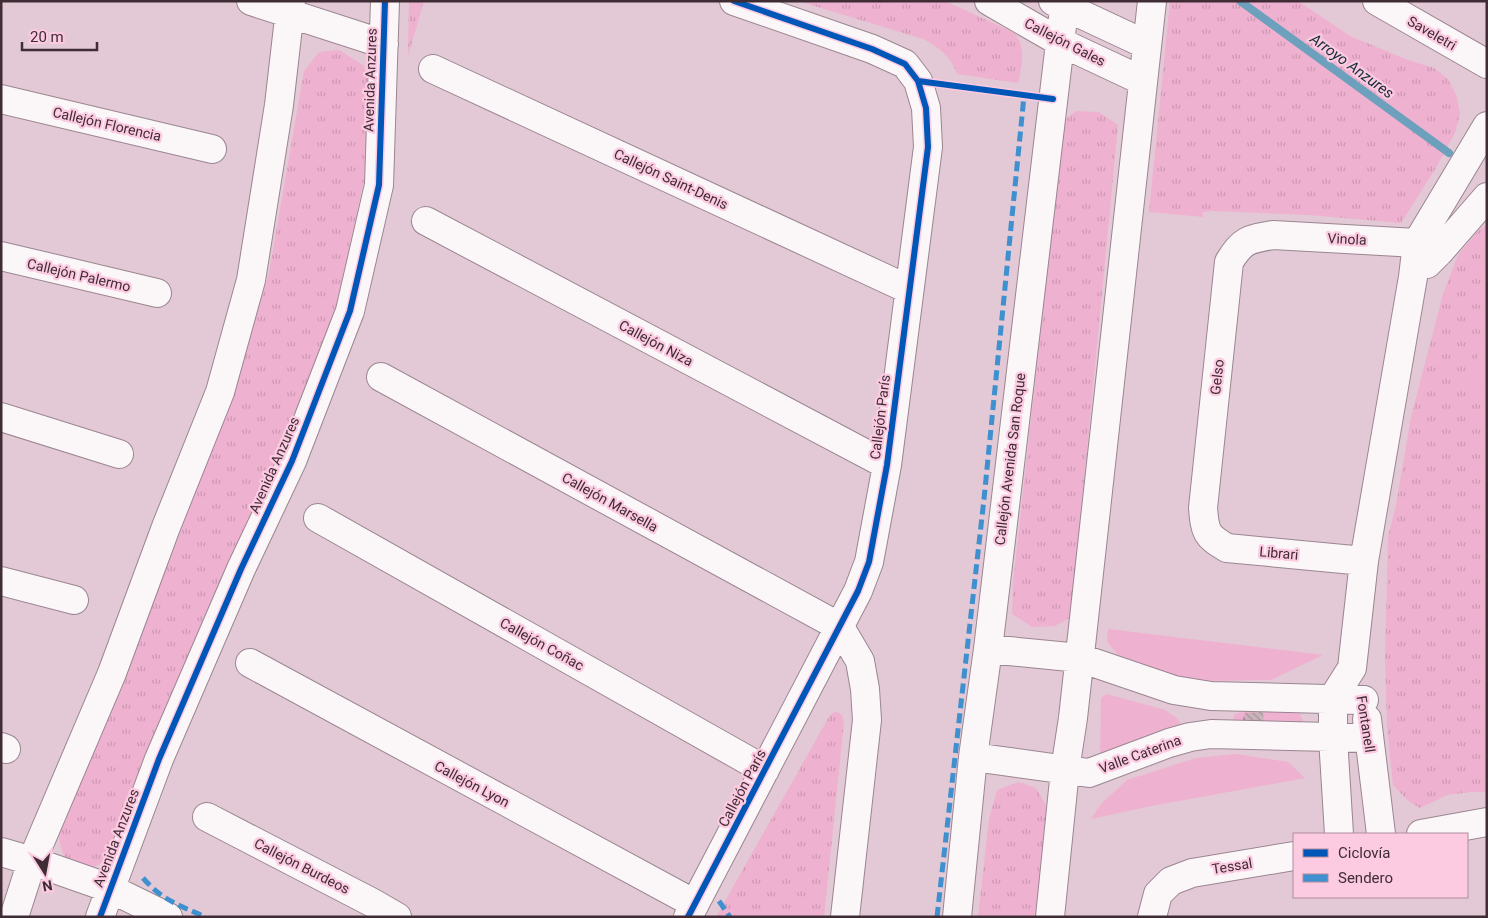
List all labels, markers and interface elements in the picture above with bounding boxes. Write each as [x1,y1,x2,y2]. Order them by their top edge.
street label: Saveletri [1405,13,1459,53]
street label: Callejón Gales [1022,15,1108,69]
scale bar [22,20,98,52]
text: 20 m [30,28,64,46]
street label: Avenida Anzures [360,28,380,132]
water label: Arroyo Anzures [1306,29,1397,102]
street label: Callejón Florencia [51,104,163,144]
street label: Callejón Saint-Denis [611,146,731,212]
street label: Vinola [1327,230,1367,248]
street label: Callejón Palermo [26,255,132,295]
street label: Callejón Niza [616,317,696,369]
street label: Gelso [1207,358,1227,396]
street label: Callejón Avenida San Roque [991,372,1029,546]
street label: Callejón París [867,374,893,460]
street label: Avenida Anzures [246,414,302,516]
street label: Callejón Marsella [559,469,661,535]
street label: Librari [1259,543,1299,563]
street label: Callejón Coñac [497,614,587,674]
street label: Fontanell [1354,694,1378,754]
street label: Valle Caterina [1097,732,1183,776]
street label: Callejón París [715,747,769,829]
street label: Callejón Lyon [432,758,512,810]
street label: Avenida Anzures [90,787,142,889]
legend [1293,833,1468,898]
street label: Callejón Burdeos [252,835,352,897]
text: Ciclovía [1338,844,1391,862]
north arrow [20,848,70,898]
street label: Tessal [1211,855,1253,877]
text: Sendero [1338,869,1393,887]
text: N [41,877,54,895]

